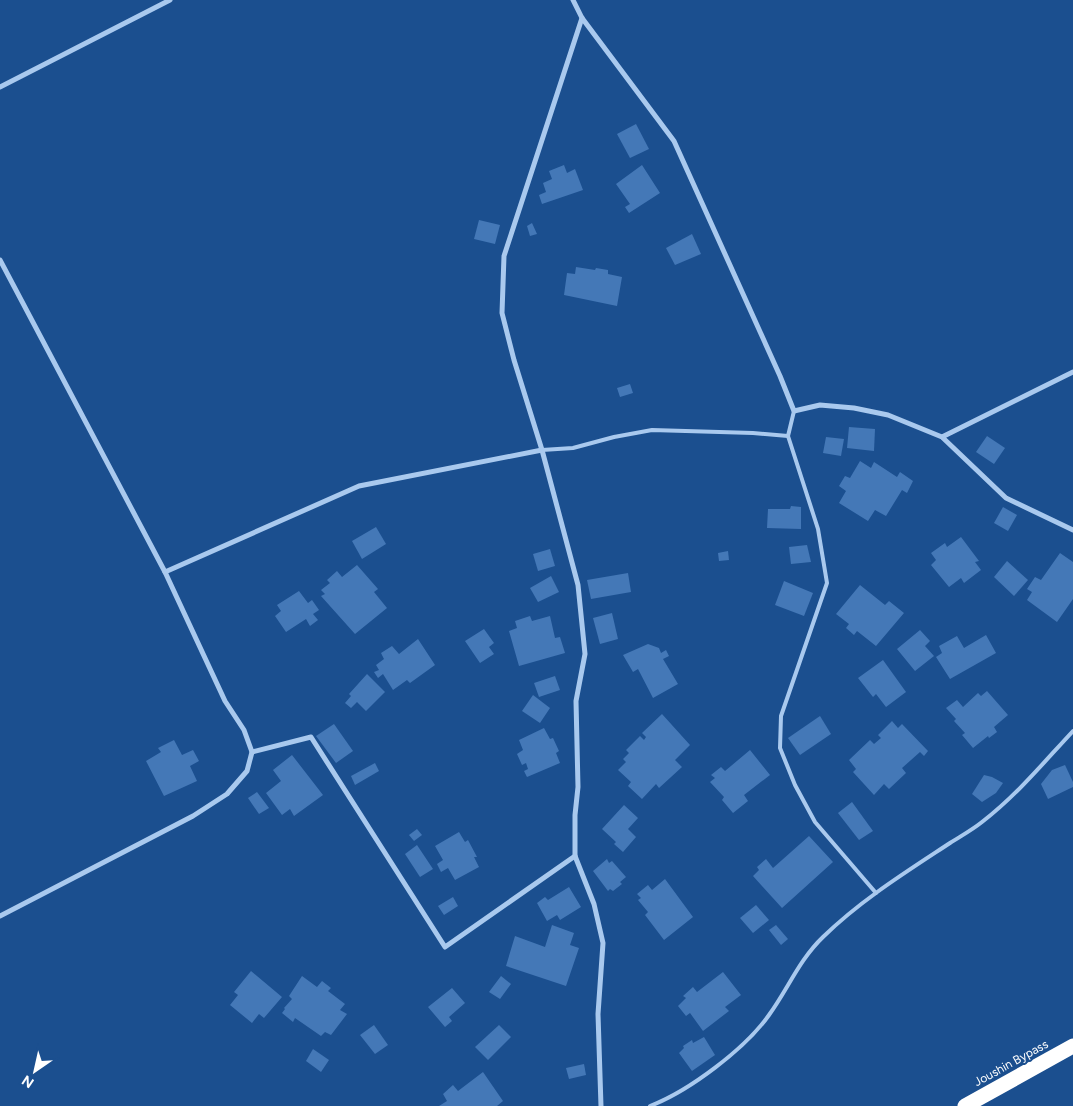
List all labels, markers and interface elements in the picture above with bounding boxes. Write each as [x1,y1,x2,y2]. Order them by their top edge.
street label: Joushin Bypass [971,1037,1051,1089]
north arrow [10,1046,60,1096]
text: N [19,1071,37,1091]

